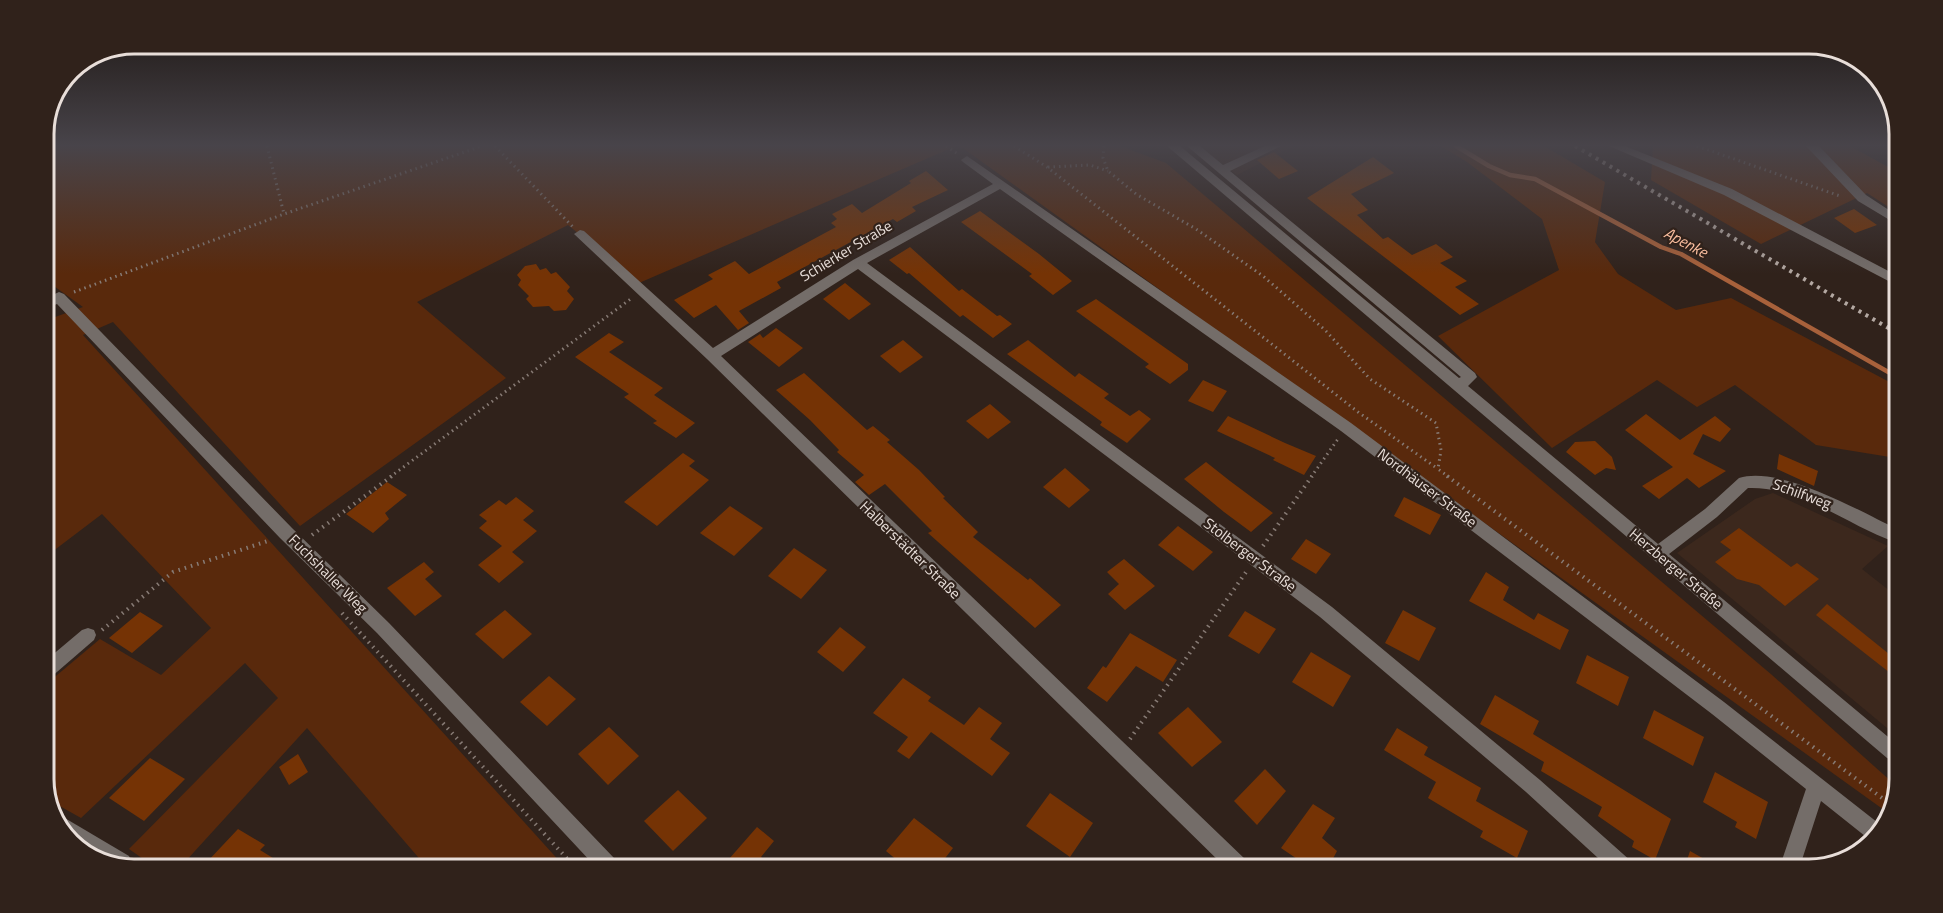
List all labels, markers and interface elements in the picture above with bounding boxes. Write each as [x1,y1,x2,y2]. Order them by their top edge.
street label: Schierker Straße [795,214,896,287]
water label: Apenke [1660,220,1714,264]
street label: Nordhäuser Straße [1373,442,1482,533]
street label: Schilfweg [1770,472,1835,515]
street label: Halberstädter Straße [855,495,966,604]
street label: Stolberger Straße [1199,512,1302,597]
street label: Herzberger Straße [1624,522,1728,615]
street label: Fuchshaller Weg [283,529,373,619]

